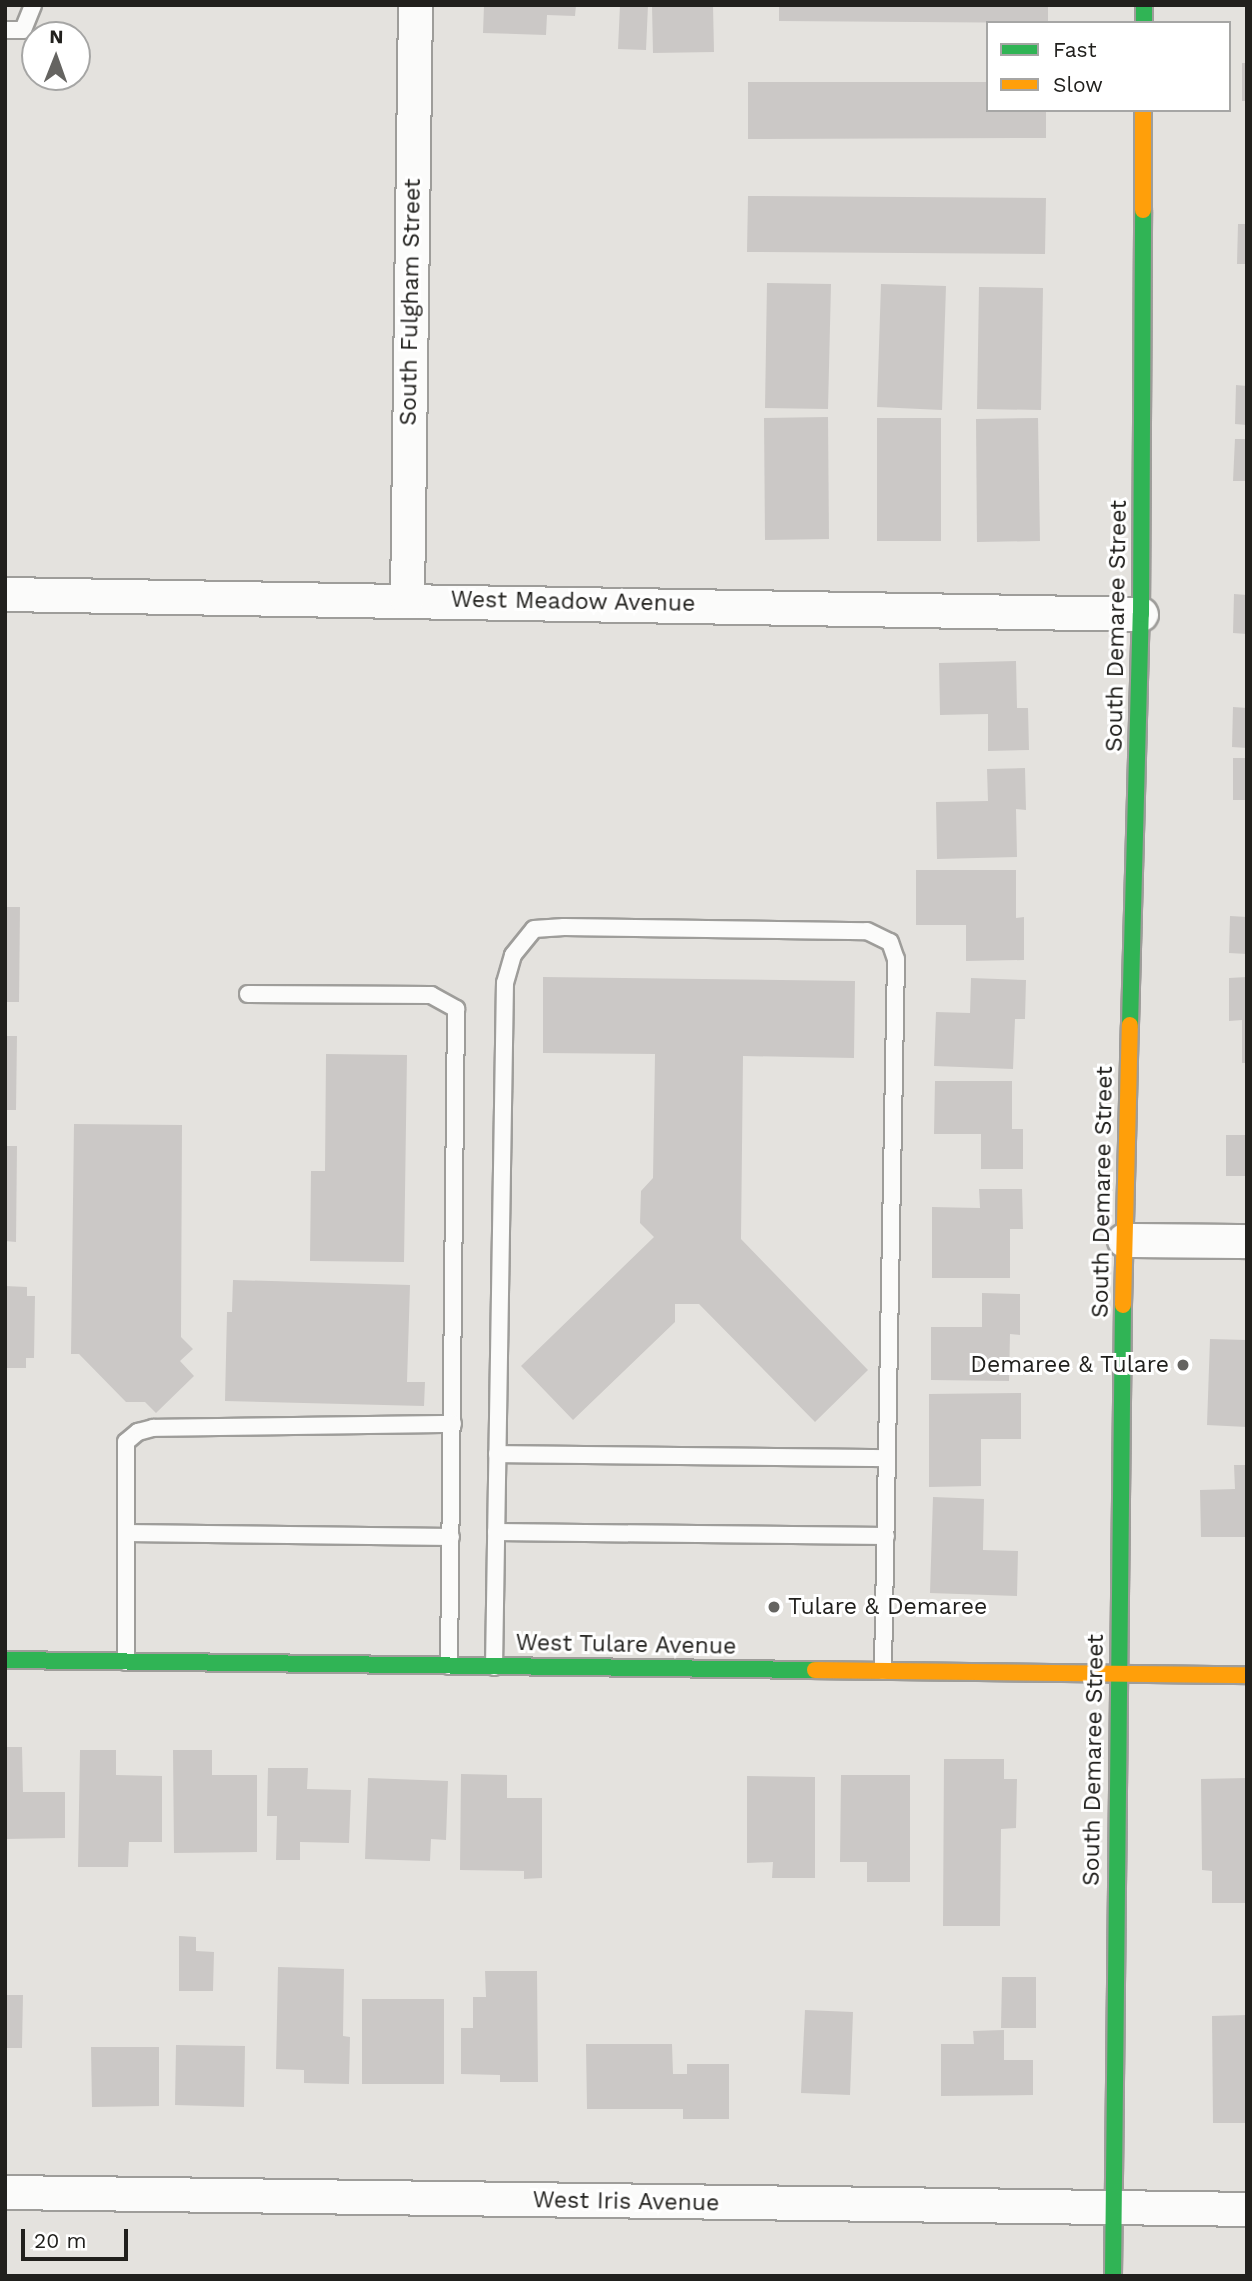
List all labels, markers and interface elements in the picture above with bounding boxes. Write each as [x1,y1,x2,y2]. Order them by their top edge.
north arrow [21,21,91,91]
legend [986,21,1231,112]
text: N [49,25,64,48]
text: Fast [1053,37,1097,62]
text: Slow [1053,72,1103,97]
street label: South Fulgham Street [395,178,427,426]
street label: South Demaree Street [1101,500,1133,752]
street label: West Meadow Avenue [450,586,696,618]
street label: South Demaree Street [1087,1066,1119,1318]
place label: Demaree & Tulare [970,1351,1169,1379]
marker: Demaree & Tulare [1175,1357,1191,1373]
place label: Tulare & Demaree [788,1593,987,1621]
marker: Tulare & Demaree [766,1599,782,1615]
street label: West Tulare Avenue [515,1629,737,1661]
street label: South Demaree Street [1078,1634,1110,1886]
street label: West Iris Avenue [532,2187,720,2217]
scale bar [24,2214,131,2258]
text: 20 m [34,2228,86,2253]

